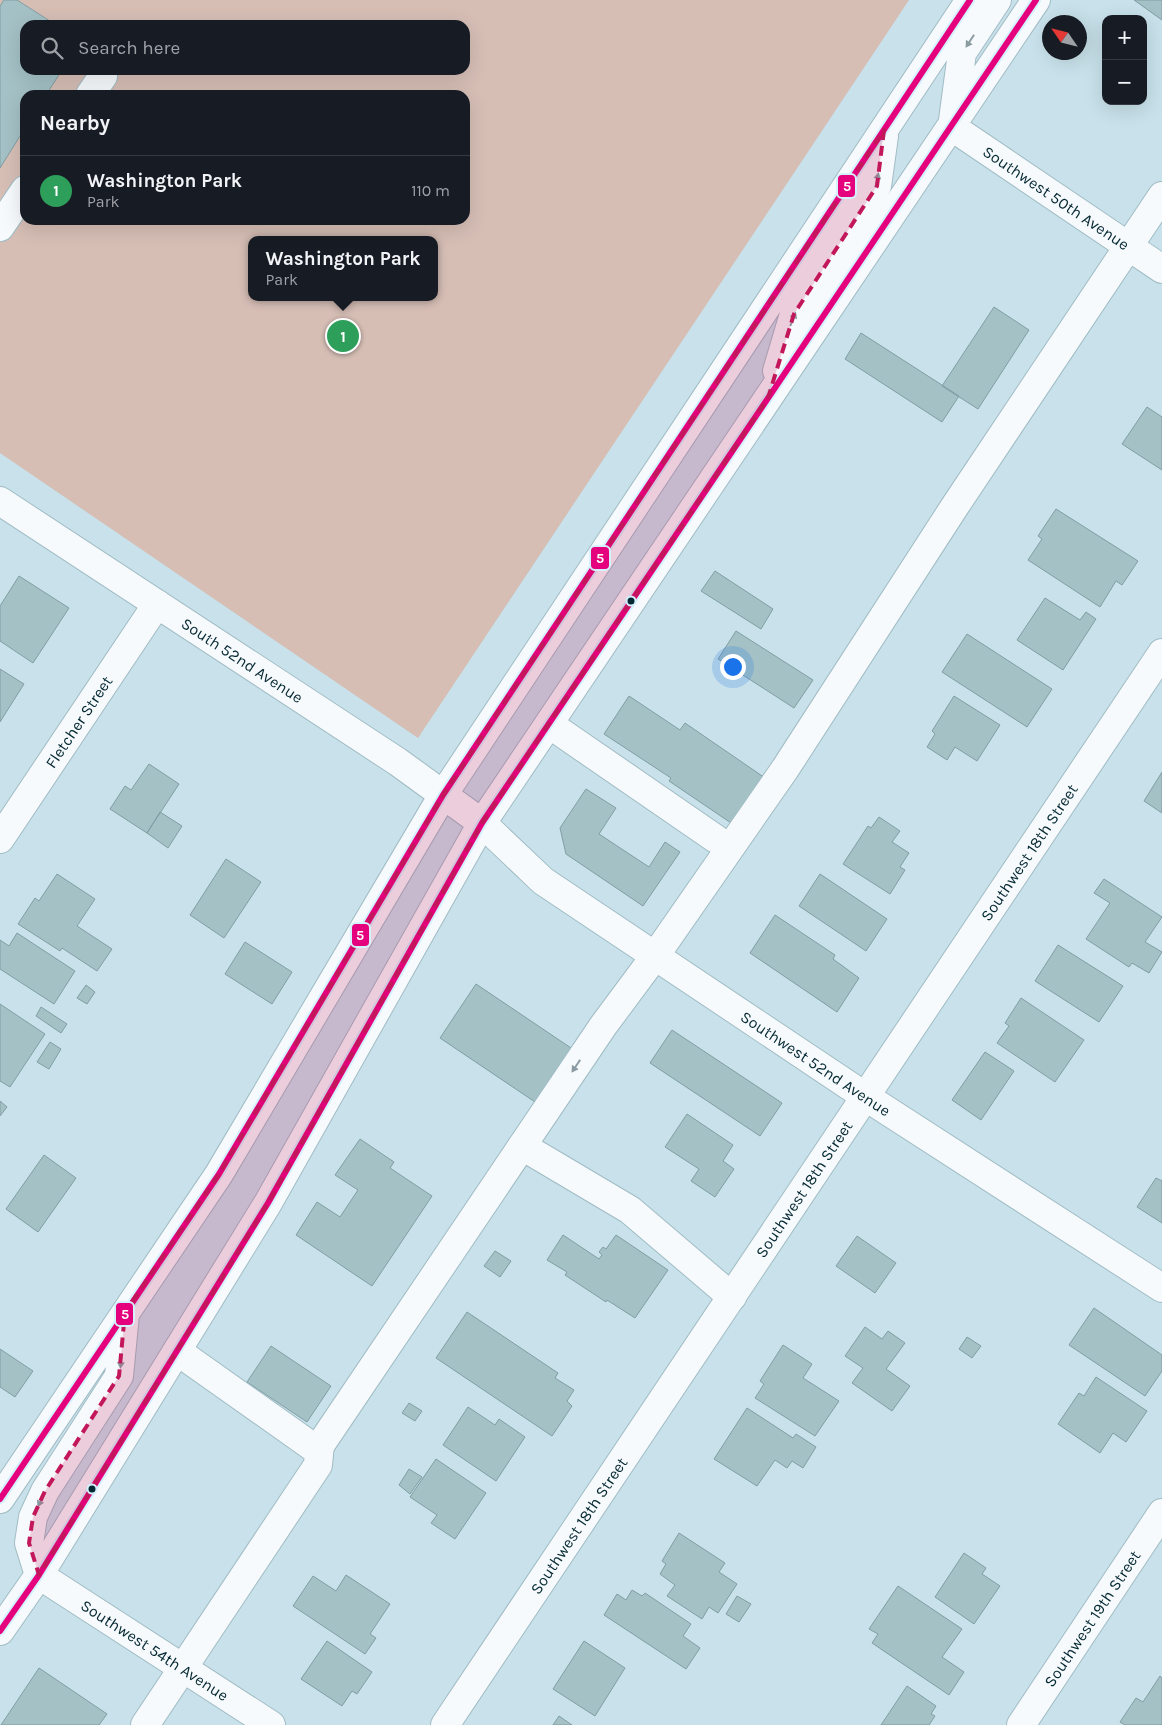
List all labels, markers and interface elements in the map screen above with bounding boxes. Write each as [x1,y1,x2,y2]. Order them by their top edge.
north arrow [1042,15,1087,60]
map controls [1102,15,1147,105]
button: + [1102,15,1147,60]
search box [20,20,470,75]
icon: search [38,34,66,62]
one-way arrow [966,34,975,48]
text: Search here [78,37,180,59]
button: − [1102,60,1147,105]
text: Nearby [40,111,110,135]
street label: Southwest 50th Avenue [979,142,1133,254]
text: Washington Park [87,170,242,192]
one-way arrow [873,173,881,188]
line badge: 5 [837,174,856,198]
text: 5 [843,178,851,195]
text: 1 [53,181,59,200]
text: 110 m [411,181,450,200]
text: Park [87,192,119,211]
popup [248,236,438,301]
text: Washington Park [265,248,421,270]
text: Park [265,270,298,289]
one-way arrow [790,312,798,326]
pin: 1 [327,317,359,355]
line badge: 5 [590,546,610,570]
text: 5 [596,550,604,567]
unlabelled marker [626,596,636,606]
street label: South 52nd Avenue [178,614,307,707]
your location [720,654,746,680]
street label: Fletcher Street [41,672,116,772]
street label: Southwest 18th Street [977,781,1082,924]
line badge: 5 [351,923,370,947]
text: 5 [356,927,364,944]
street label: Southwest 52nd Avenue [737,1007,894,1120]
one-way arrow [571,1059,581,1073]
street label: Southwest 18th Street [751,1117,857,1261]
line badge: 5 [115,1302,134,1326]
text: 5 [121,1306,129,1323]
one-way arrow [116,1353,124,1369]
street label: Southwest 18th Street [526,1454,631,1598]
unlabelled marker [87,1484,97,1494]
one-way arrow [36,1493,45,1508]
street label: Southwest 19th Street [1040,1547,1144,1691]
street label: Southwest 54th Avenue [77,1596,232,1705]

